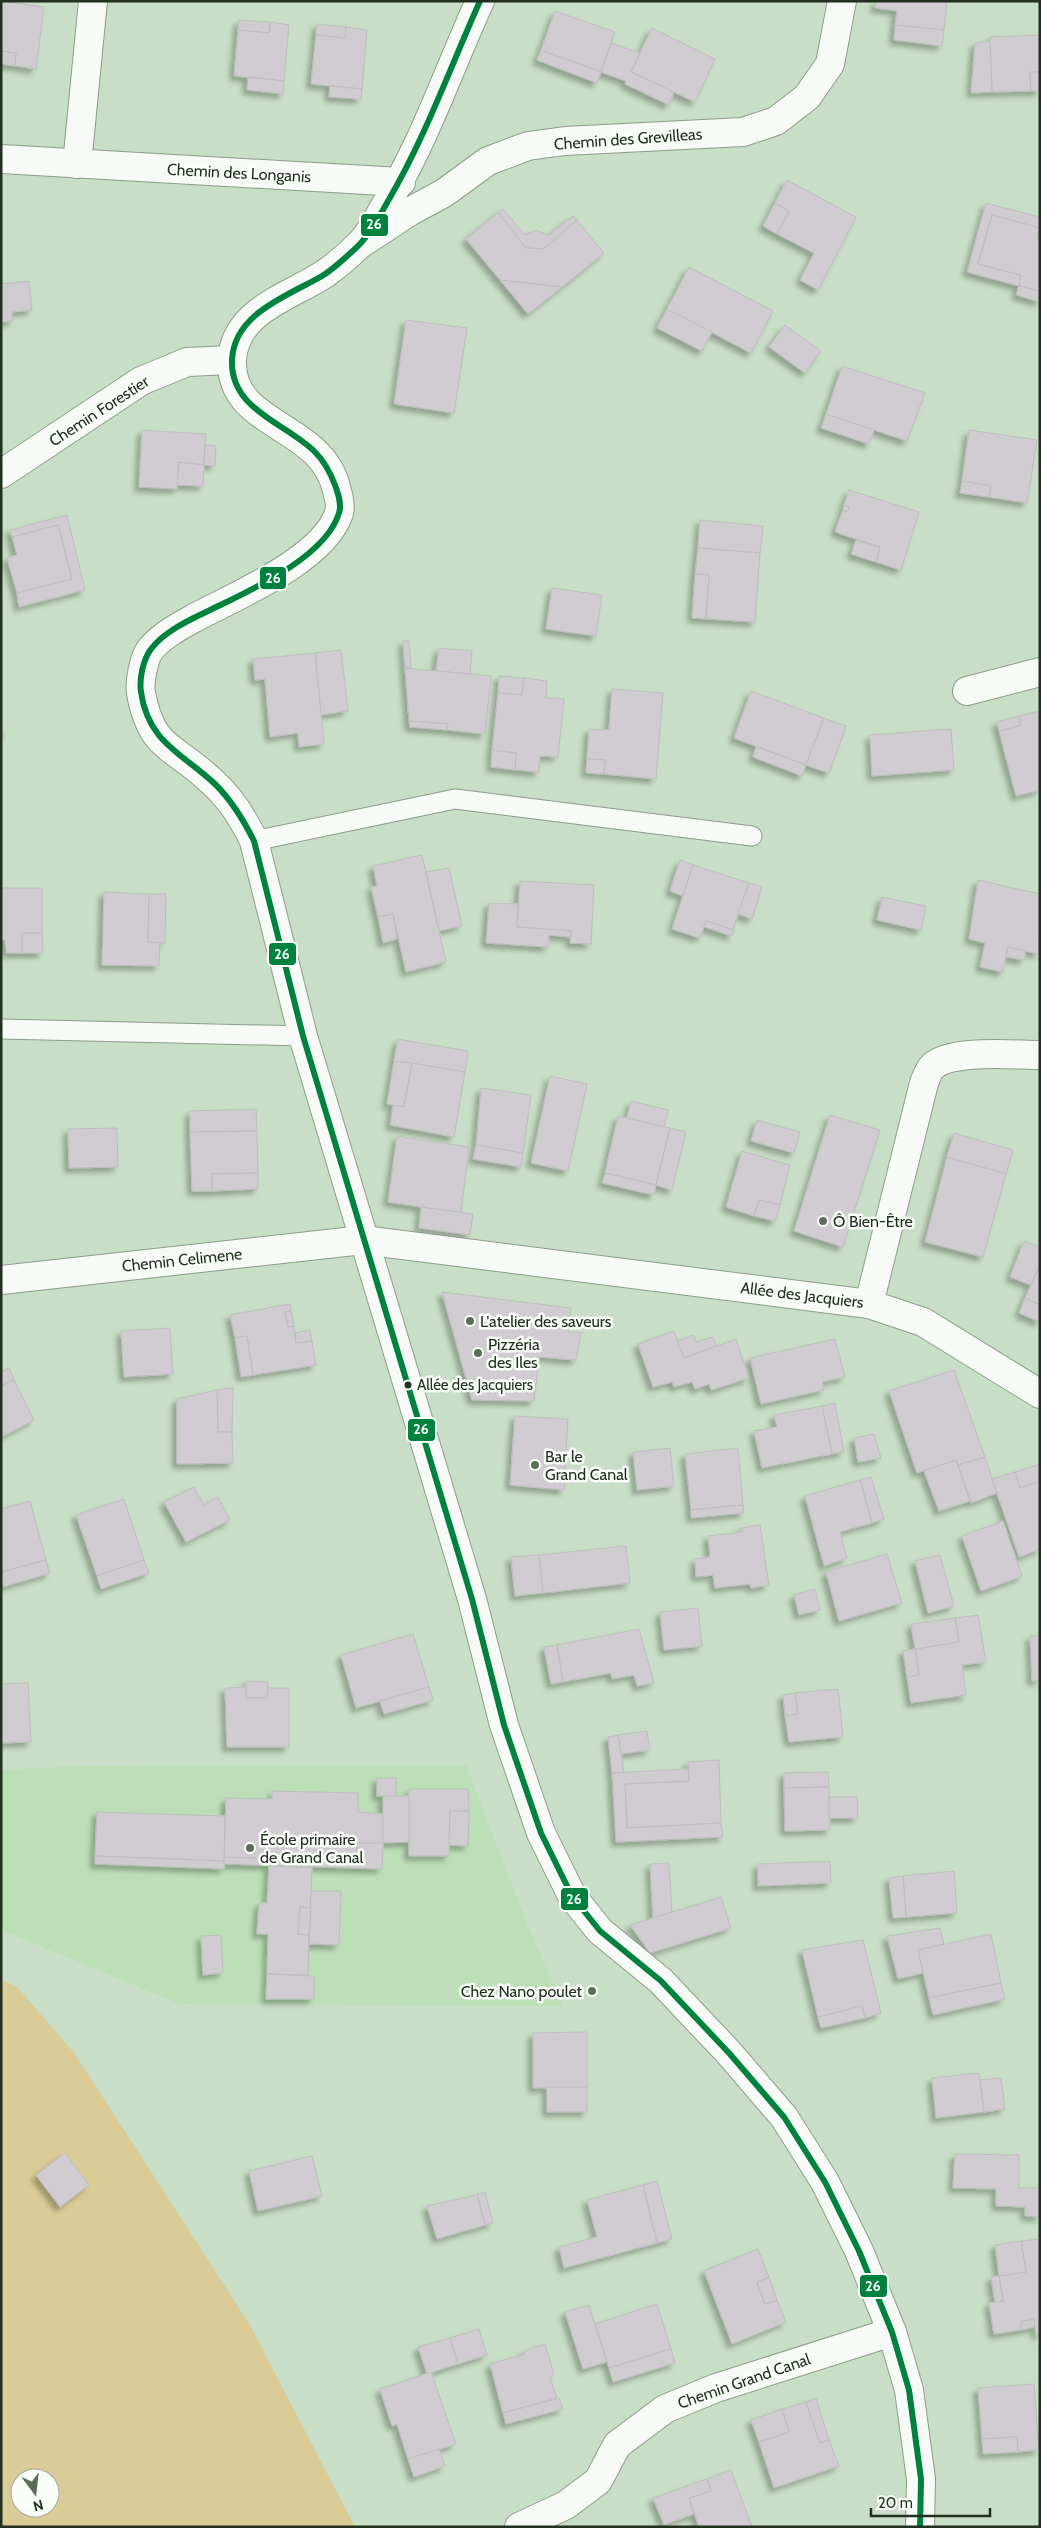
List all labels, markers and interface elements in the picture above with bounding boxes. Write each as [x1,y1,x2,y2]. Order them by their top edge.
street label: Chemin des Grevilleas [553,124,703,154]
street label: Chemin des Longanis [167,160,312,186]
line badge: 26 [360,213,389,237]
text: 26 [366,215,382,233]
street label: Chemin Forestier [46,371,153,450]
line badge: 26 [259,566,287,590]
text: 26 [265,569,281,587]
line badge: 26 [268,942,297,966]
text: 26 [274,945,290,963]
place label: Ô Bien-Être [833,1212,913,1231]
marker: Ô Bien-Être [817,1215,829,1227]
street label: Chemin Celimene [121,1244,243,1276]
street label: Allée des Jacquiers [739,1278,865,1312]
place label: L'atelier des saveurs [480,1312,612,1331]
marker: L'atelier des saveurs [464,1315,476,1327]
place label: Pizzéria des Iles [488,1335,540,1372]
marker: Pizzéria des Iles [472,1347,484,1359]
place label: Allée des Jacquiers [417,1376,533,1394]
marker: Allée des Jacquiers [403,1380,413,1390]
line badge: 26 [407,1418,436,1442]
text: 26 [413,1420,429,1438]
place label: Bar le Grand Canal [545,1447,628,1484]
marker: Bar le Grand Canal [529,1459,541,1471]
place label: École primaire de Grand Canal [260,1830,364,1867]
marker: École primaire de Grand Canal [244,1842,256,1854]
line badge: 26 [560,1887,589,1911]
text: 26 [566,1890,582,1908]
place label: Chez Nano poulet [461,1982,583,2001]
marker: Chez Nano poulet [586,1985,598,1997]
line badge: 26 [859,2274,888,2298]
text: 26 [865,2277,881,2295]
street label: Chemin Grand Canal [675,2349,813,2413]
north arrow [10,2468,60,2518]
scale bar [871,2486,990,2518]
text: 20 m [878,2494,913,2512]
text: N [31,2496,45,2516]

